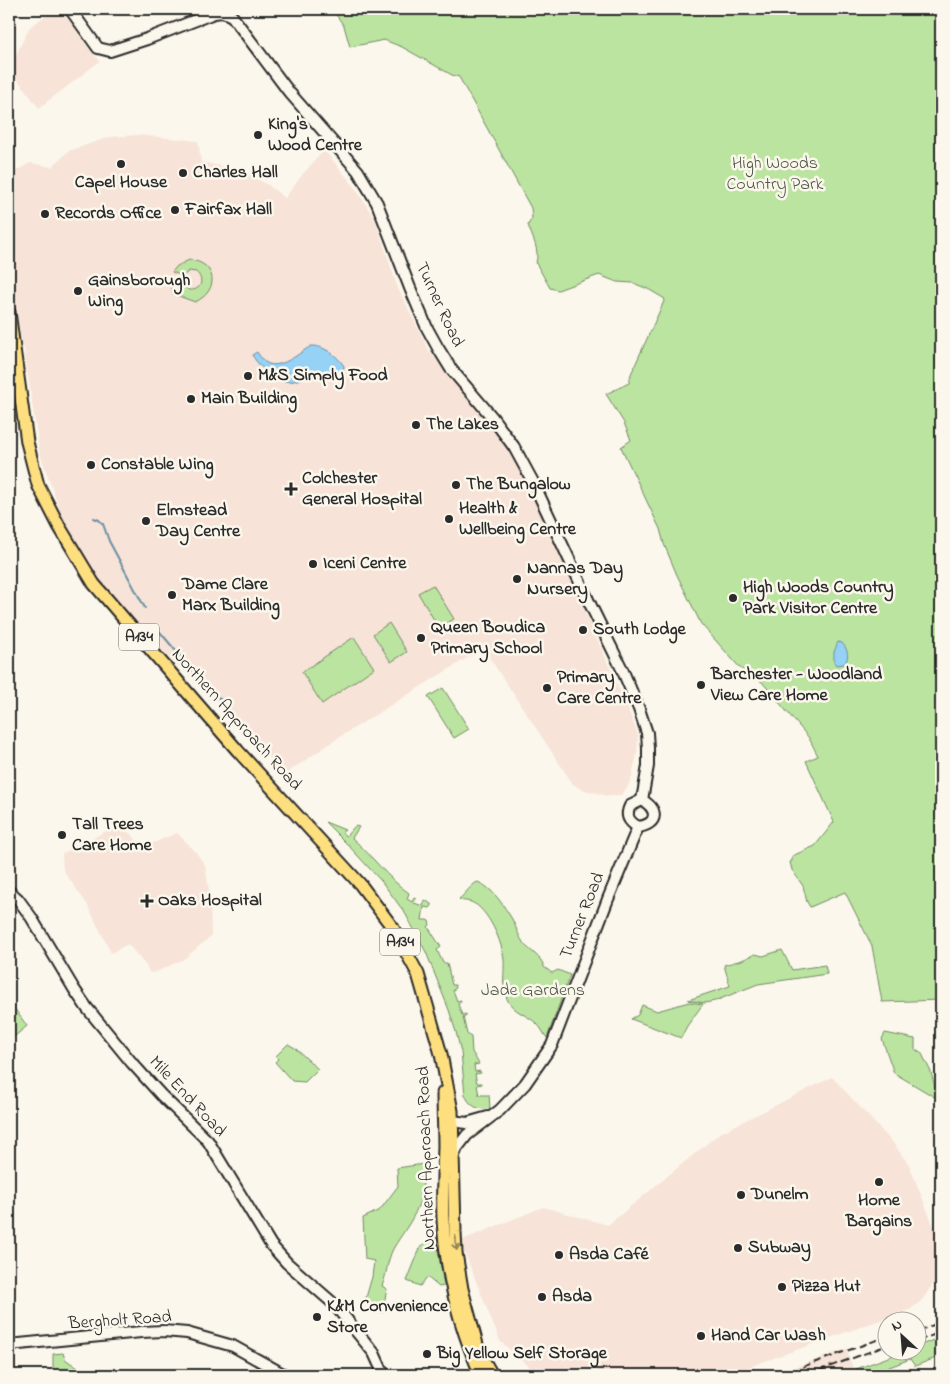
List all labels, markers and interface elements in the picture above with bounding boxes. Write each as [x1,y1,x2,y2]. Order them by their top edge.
place label: King's Wood Centre [268,112,363,159]
marker: King's Wood Centre [252,129,264,141]
park label: High Woods Country Park [726,151,824,198]
marker: Capel House [115,158,127,170]
place label: Charles Hall [193,160,278,186]
marker: Charles Hall [177,167,189,179]
place label: Capel House [75,170,168,196]
place label: Fairfax Hall [184,197,272,223]
place label: Records Office [55,201,162,227]
marker: Fairfax Hall [169,204,181,216]
marker: Records Office [39,208,51,220]
street label: Turner Road [408,258,470,352]
place label: Gainsborough Wing [88,268,191,316]
marker: Gainsborough Wing [72,285,84,297]
place label: M&S Simply Food [258,363,389,390]
marker: M&S Simply Food [242,370,254,382]
place label: Main Building [201,386,297,413]
marker: Main Building [185,393,197,405]
place label: The Lakes [426,412,499,438]
marker: The Lakes [410,419,422,431]
place label: Constable Wing [101,452,214,479]
marker: Constable Wing [85,459,97,471]
place label: Colchester General Hospital [302,466,422,513]
place label: The Bungalow [466,472,571,499]
marker: The Bungalow [450,479,462,491]
marker: Colchester General Hospital [284,482,298,496]
place label: Health & Wellbeing Centre [459,496,577,544]
place label: Elmstead Day Centre [155,498,241,546]
marker: Health & Wellbeing Centre [443,513,455,525]
marker: Elmstead Day Centre [140,515,152,527]
place label: Iceni Centre [323,551,407,577]
place label: Nannas Day Nursery [527,556,623,604]
marker: Iceni Centre [307,558,319,570]
place label: Dame Clare Marx Building [181,572,280,620]
marker: Nannas Day Nursery [511,573,523,585]
place label: High Woods Country Park Visitor Centre [743,575,894,622]
marker: Dame Clare Marx Building [166,589,178,601]
marker: High Woods Country Park Visitor Centre [727,592,739,604]
place label: Queen Boudica Primary School [431,615,545,663]
place label: South Lodge [593,617,686,644]
road number: A134 [119,624,159,650]
marker: South Lodge [577,624,589,636]
marker: Queen Boudica Primary School [415,632,427,644]
street label: Northern Approach Road [165,643,307,797]
place label: Barchester - Woodland View Care Home [710,662,883,709]
place label: Primary Care Centre [557,665,642,712]
marker: Barchester - Woodland View Care Home [695,679,707,691]
marker: Primary Care Centre [541,682,553,694]
place label: Tall Trees Care Home [72,812,153,859]
marker: Tall Trees Care Home [56,829,68,841]
street label: Turner Road [554,869,612,963]
place label: Oaks Hospital [158,888,262,914]
marker: Oaks Hospital [140,894,154,908]
road number: A134 [380,929,420,956]
park label: Jade Gardens [481,978,585,1004]
street label: Mile End Road [142,1050,232,1144]
street label: Northern Approach Road [411,1065,443,1251]
marker: Home Bargains [873,1176,885,1188]
place label: Dunelm [750,1182,808,1208]
place label: Home Bargains [845,1188,912,1236]
marker: Dunelm [735,1189,747,1201]
one-way arrow [451,1235,460,1251]
place label: Subway [748,1235,811,1262]
place label: Asda Café [569,1242,649,1268]
marker: Subway [732,1242,744,1254]
marker: Asda Café [553,1249,565,1261]
place label: Pizza Hut [792,1274,862,1300]
marker: Pizza Hut [776,1281,788,1293]
place label: Asda [552,1284,592,1310]
marker: Asda [536,1291,548,1303]
place label: K&M Convenience Store [327,1294,449,1341]
street label: Bergholt Road [67,1304,172,1339]
marker: K&M Convenience Store [311,1311,323,1323]
north arrow [878,1312,928,1362]
text: N [888,1314,906,1337]
place label: Hand Car Wash [711,1323,826,1349]
marker: Hand Car Wash [695,1330,707,1342]
place label: Big Yellow Self Storage [436,1341,608,1368]
marker: Big Yellow Self Storage [421,1348,433,1360]

